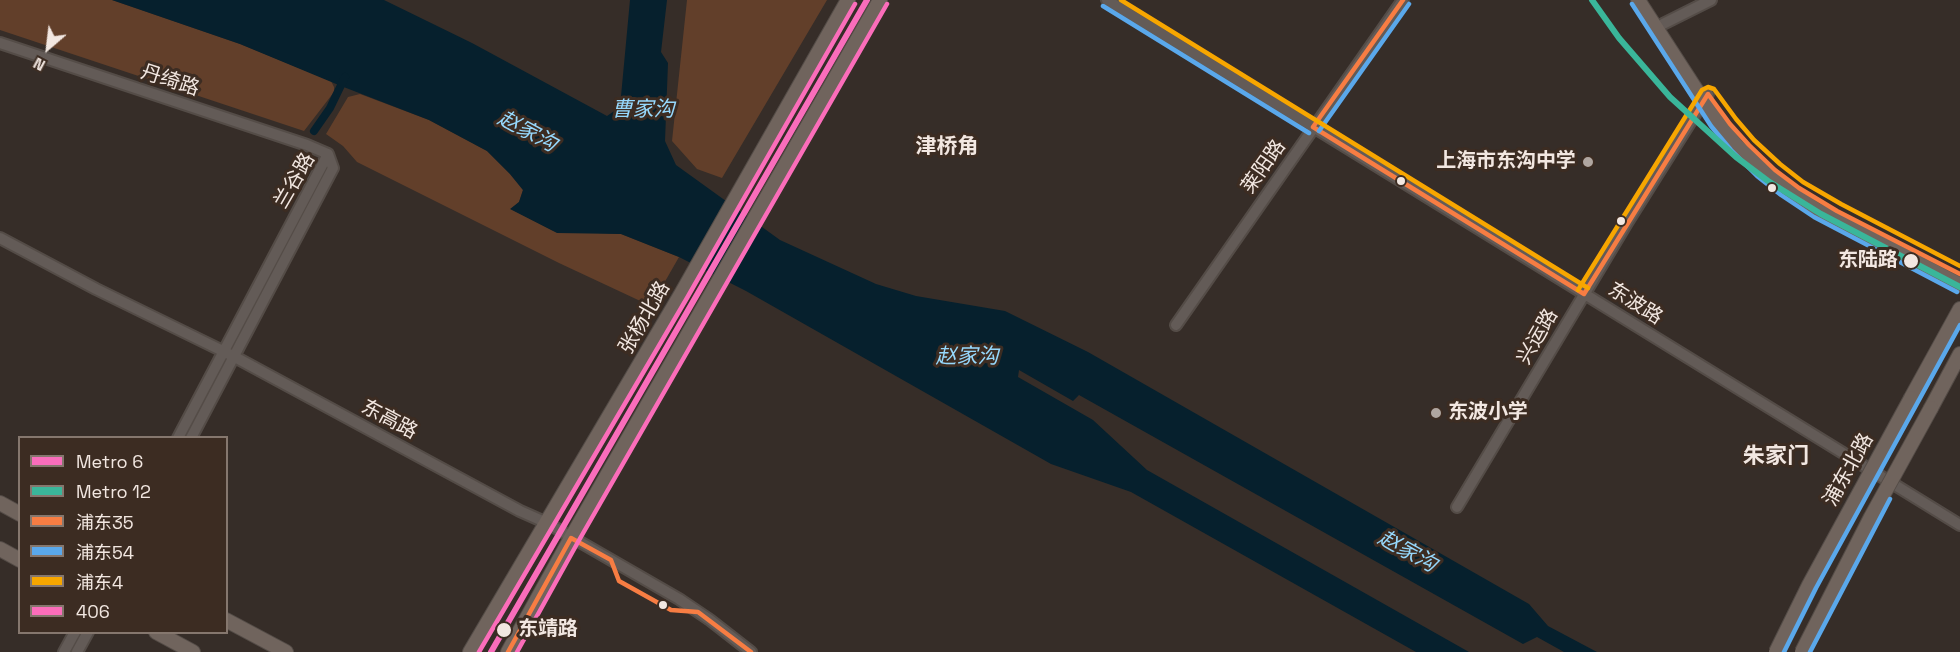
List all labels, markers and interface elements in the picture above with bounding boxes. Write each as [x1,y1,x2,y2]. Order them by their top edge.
north arrow [18,18,78,78]
text: N [30,53,49,76]
street label: 丹绮路 [138,60,202,102]
water label: 曹家沟 [612,97,674,123]
water label: 赵家沟 [493,106,561,158]
district label: 津桥角 [916,134,978,160]
street label: 莱阳路 [1237,136,1291,198]
street label: 兰谷路 [270,149,320,213]
place label: 上海市东沟中学 [1436,150,1576,174]
marker: 上海市东沟中学 [1581,155,1595,169]
unlabelled marker [1395,175,1407,187]
unlabelled marker [1766,182,1778,194]
unlabelled marker [1615,215,1627,227]
place label: 东陆路 [1838,249,1898,273]
marker: 东陆路 [1902,252,1920,270]
street label: 张杨北路 [615,277,675,359]
street label: 东波路 [1603,278,1667,330]
street label: 兴运路 [1513,305,1563,369]
water label: 赵家沟 [936,344,998,370]
street label: 东高路 [357,395,421,445]
place label: 东波小学 [1448,401,1528,425]
marker: 东波小学 [1429,406,1443,420]
street label: 浦东北路 [1819,429,1879,511]
legend [18,436,228,634]
district label: 朱家门 [1743,444,1809,470]
text: Metro 6 [76,450,143,473]
text: Metro 12 [76,480,151,503]
text: 浦东35 [76,511,134,534]
water label: 赵家沟 [1373,526,1441,578]
text: 浦东54 [76,541,134,564]
text: 浦东4 [76,571,123,594]
unlabelled marker [657,599,669,611]
text: 406 [76,600,110,623]
place label: 东靖路 [518,618,578,642]
marker: 东靖路 [495,621,513,639]

